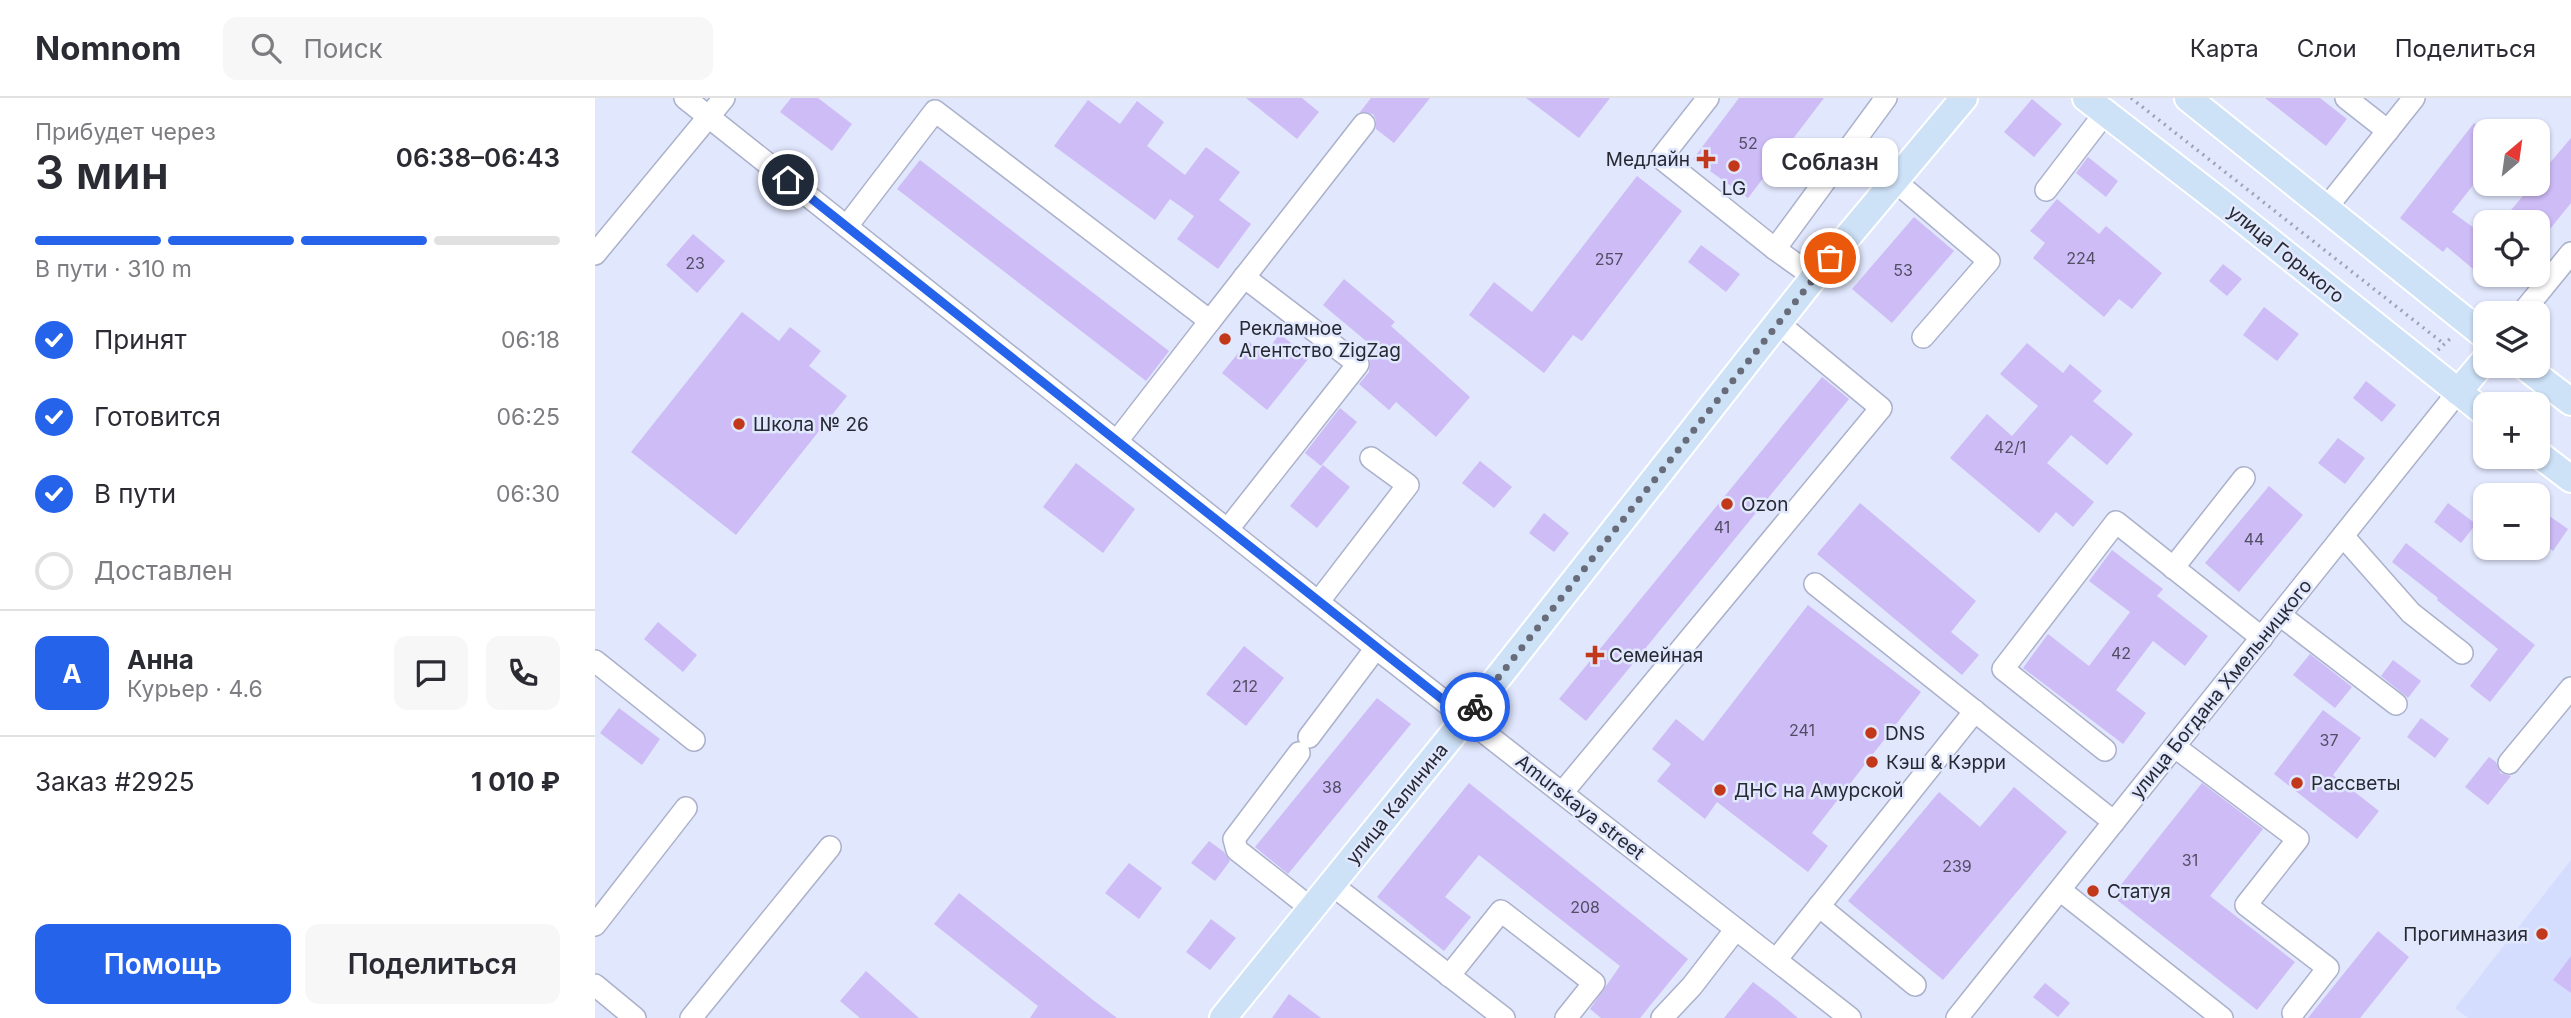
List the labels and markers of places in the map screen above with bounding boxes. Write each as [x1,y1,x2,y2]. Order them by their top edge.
callout: Соблазн [1762,139,1898,188]
place label: Медлайн [1606,148,1690,171]
marker: Медлайн [1696,149,1716,169]
pin [758,150,818,210]
marker: LG [1726,158,1742,174]
place label: LG [1722,177,1746,200]
pin [1800,228,1860,288]
place label: Рекламное Агентство ZigZag [1239,317,1401,362]
marker: Рекламное Агентство ZigZag [1217,331,1233,347]
place label: Школа № 26 [753,413,869,436]
marker: Школа № 26 [731,416,747,432]
place label: Ozon [1741,493,1788,516]
marker: Ozon [1719,496,1735,512]
place label: Семейная [1609,644,1703,667]
marker: Семейная [1587,647,1603,663]
place label: DNS [1885,722,1925,745]
marker: DNS [1863,725,1879,741]
place label: Кэш & Кэрри [1886,751,2006,774]
marker: Кэш & Кэрри [1864,754,1880,770]
place label: Рассветы [2311,772,2400,795]
marker: Рассветы [2289,775,2305,791]
place label: ДНС на Амурской [1734,779,1904,802]
marker: ДНС на Амурской [1712,782,1728,798]
place label: Статуя [2107,880,2171,903]
marker: Статуя [2085,883,2101,899]
place label: Прогимназия [2403,923,2528,946]
marker: Прогимназия [2534,926,2550,942]

